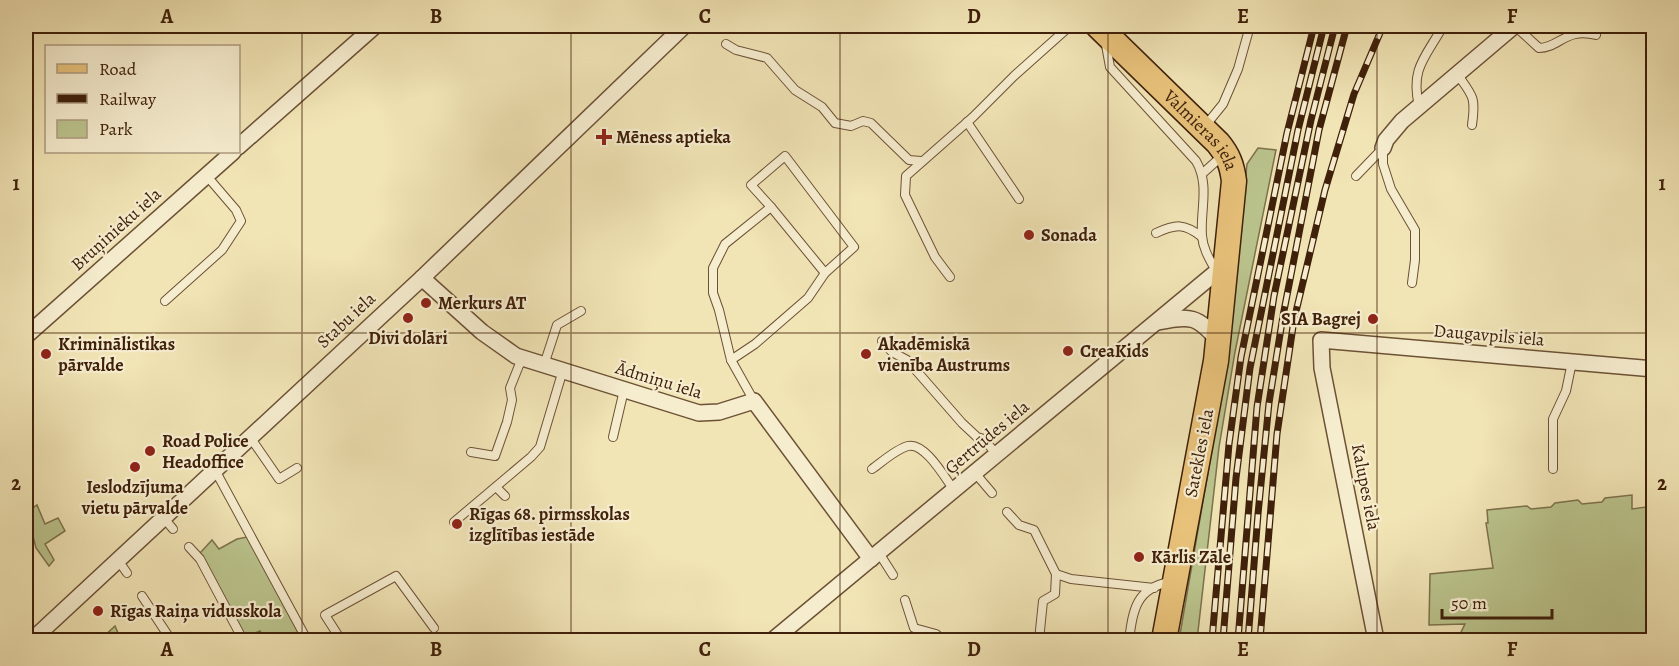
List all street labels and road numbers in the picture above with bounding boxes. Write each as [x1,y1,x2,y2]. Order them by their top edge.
street label: Valmieras iela [1158,84,1244,174]
street label: Bruņinieku iela [66,182,167,276]
street label: Stabu iela [311,286,381,353]
street label: Daugavpils iela [1433,318,1546,352]
street label: Ādmiņu iela [612,355,706,405]
street label: Ģertrūdes iela [940,394,1035,480]
street label: Satekles iela [1179,406,1219,499]
street label: Kalupes iela [1346,442,1386,533]

